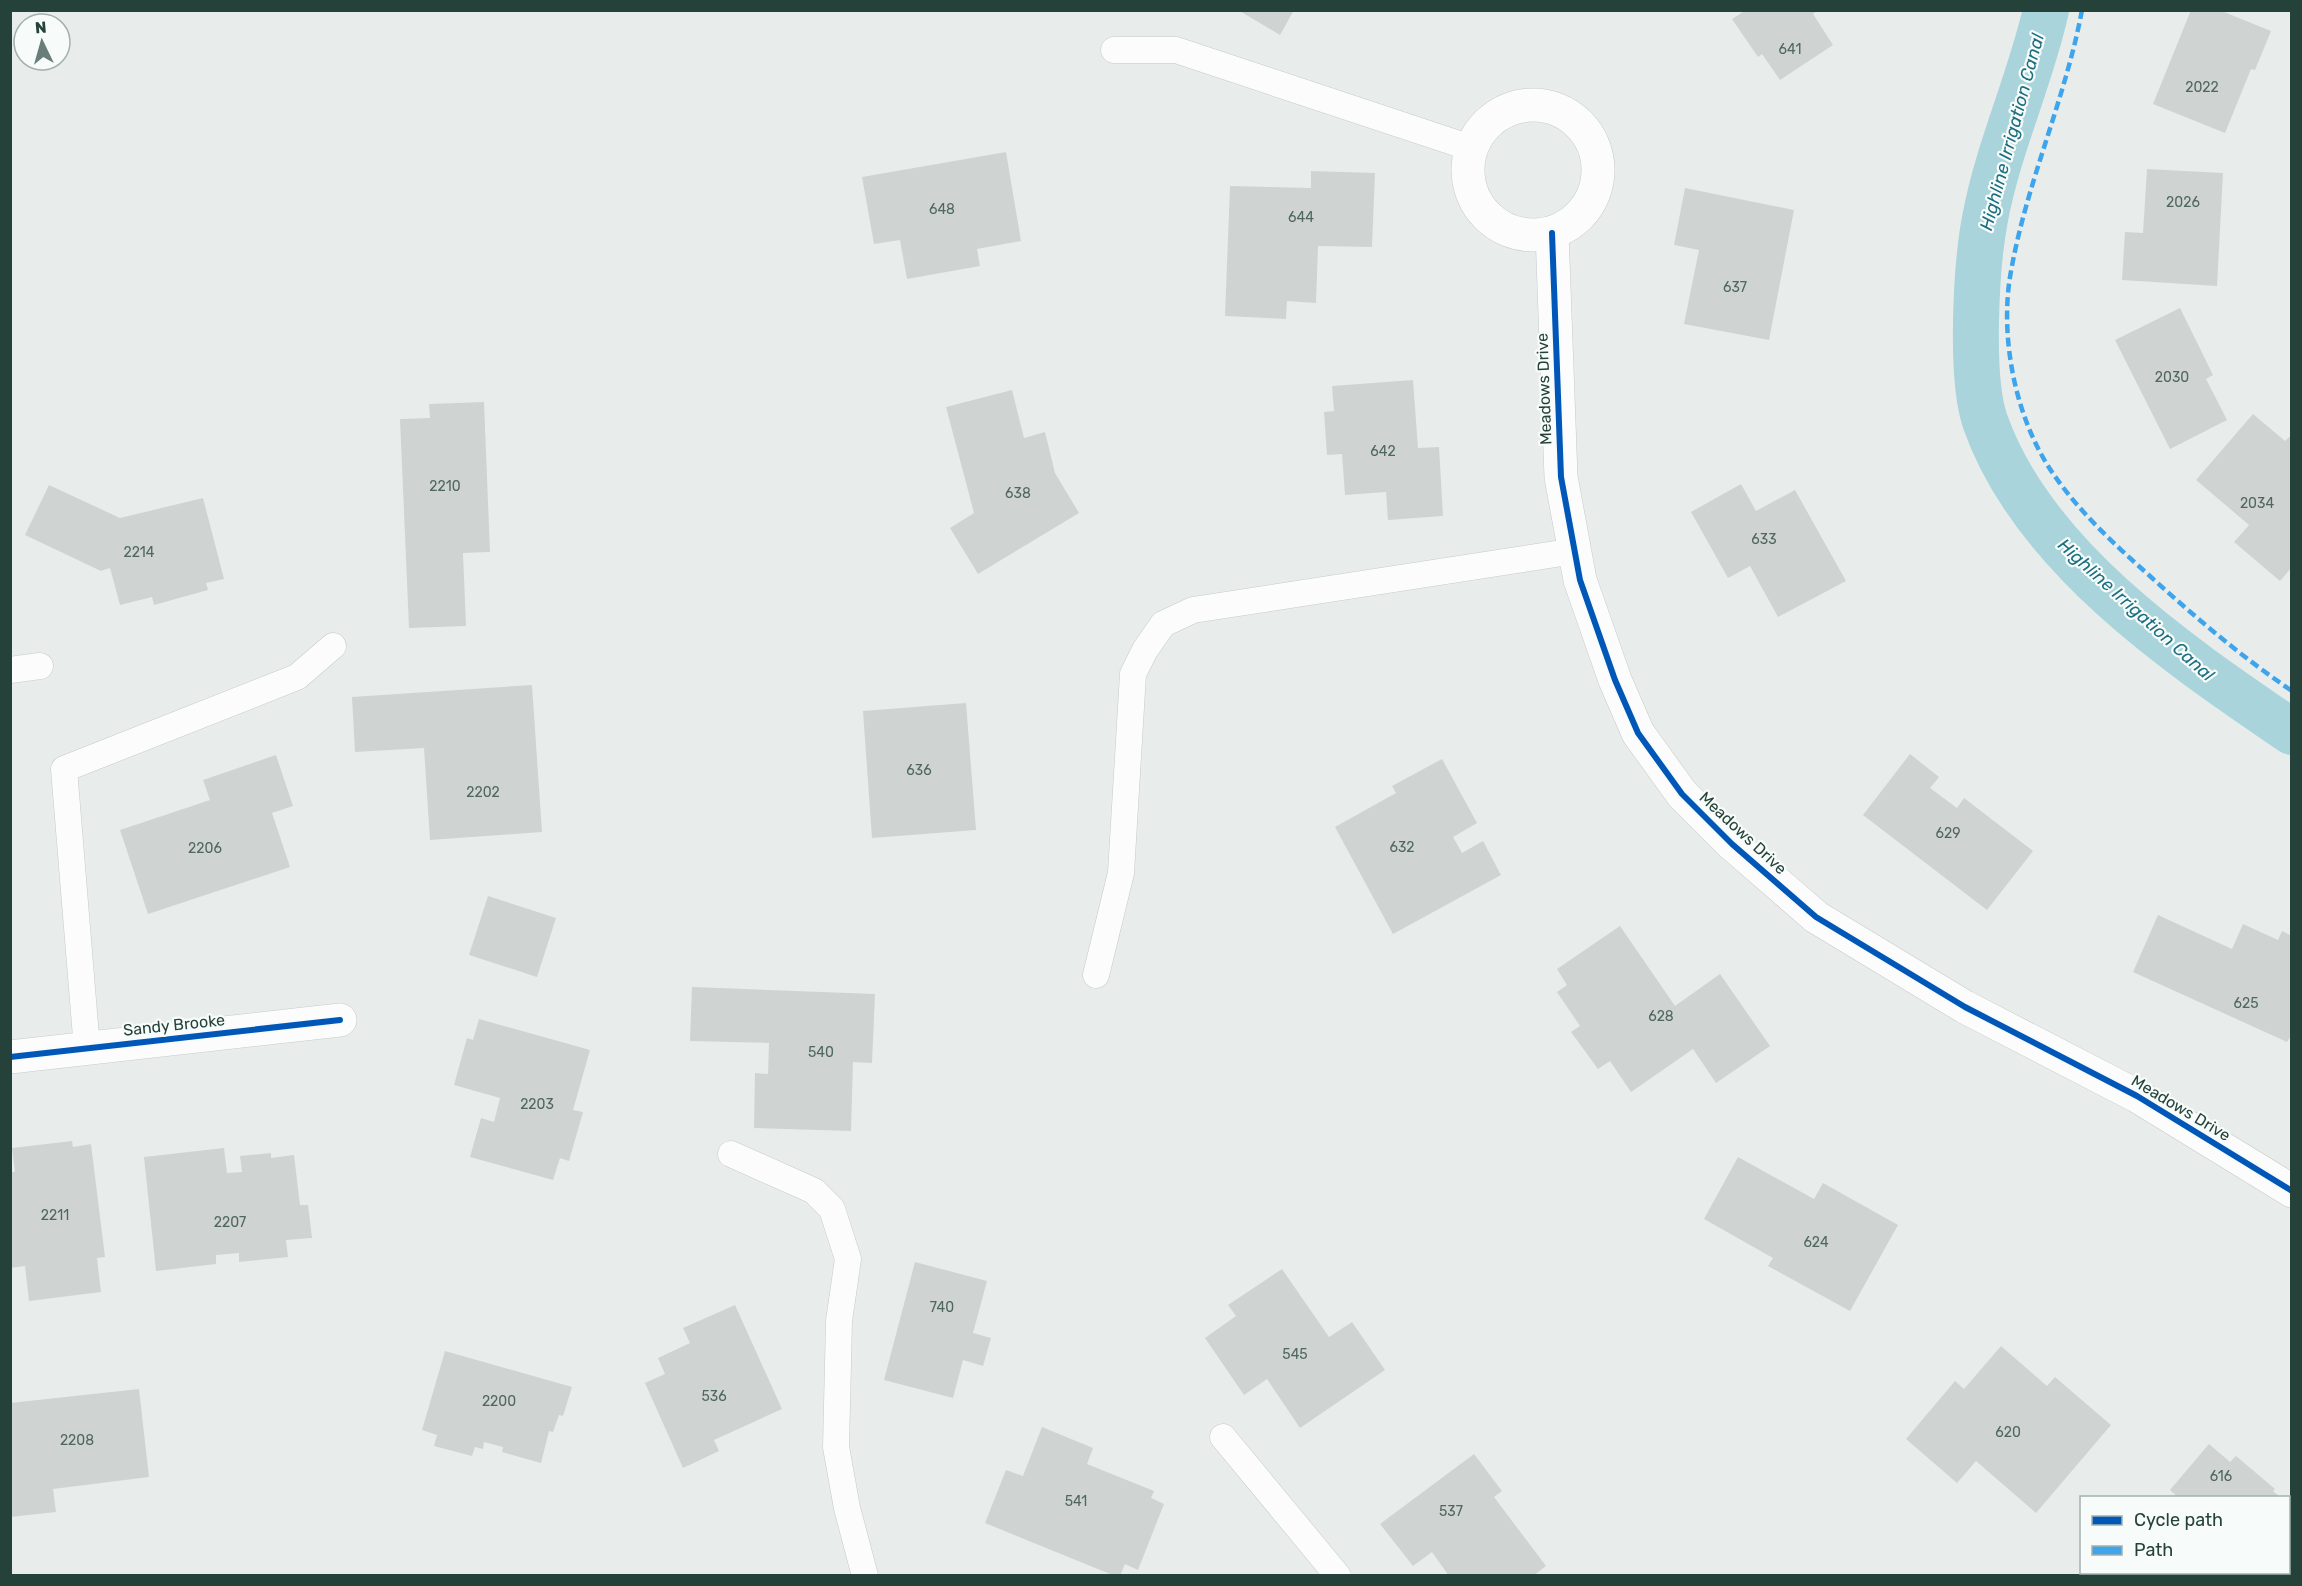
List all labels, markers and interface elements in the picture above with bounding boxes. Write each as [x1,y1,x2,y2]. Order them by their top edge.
north arrow [12,12,72,72]
text: N [34,18,47,38]
water label: Highline Irrigation Canal [1975,31,2049,233]
house number: 641 [1779,41,1801,58]
house number: 2022 [2185,79,2219,96]
house number: 2026 [2166,194,2200,211]
house number: 648 [929,201,955,218]
house number: 644 [1288,209,1314,226]
house number: 637 [1723,279,1747,296]
street label: Meadows Drive [1533,333,1555,445]
house number: 2030 [2155,369,2189,386]
house number: 642 [1370,443,1396,460]
house number: 2210 [429,478,461,495]
house number: 638 [1005,485,1031,502]
house number: 2034 [2240,495,2274,512]
house number: 633 [1751,531,1777,548]
water label: Highline Irrigation Canal [2053,534,2219,686]
house number: 2214 [123,544,155,561]
house number: 636 [906,762,932,779]
house number: 2202 [466,784,500,801]
street label: Meadows Drive [1695,788,1791,878]
house number: 629 [1936,825,1960,842]
house number: 632 [1389,839,1415,856]
house number: 2206 [188,840,222,857]
house number: 625 [2234,995,2258,1012]
house number: 628 [1648,1008,1674,1025]
street label: Sandy Brooke [122,1010,226,1040]
house number: 540 [808,1044,834,1061]
street label: Meadows Drive [2128,1071,2234,1145]
house number: 2203 [520,1096,554,1113]
house number: 2211 [41,1207,69,1224]
house number: 2207 [214,1214,246,1231]
house number: 624 [1803,1234,1829,1251]
house number: 740 [930,1299,954,1316]
house number: 545 [1282,1346,1308,1363]
house number: 536 [701,1388,727,1405]
house number: 2200 [482,1393,516,1410]
house number: 620 [1995,1424,2021,1441]
house number: 2208 [60,1432,94,1449]
house number: 616 [2210,1468,2232,1485]
house number: 541 [1065,1493,1087,1510]
legend [2080,1496,2290,1574]
house number: 537 [1439,1503,1463,1520]
text: Cycle path [2134,1509,2223,1531]
text: Path [2134,1539,2173,1561]

